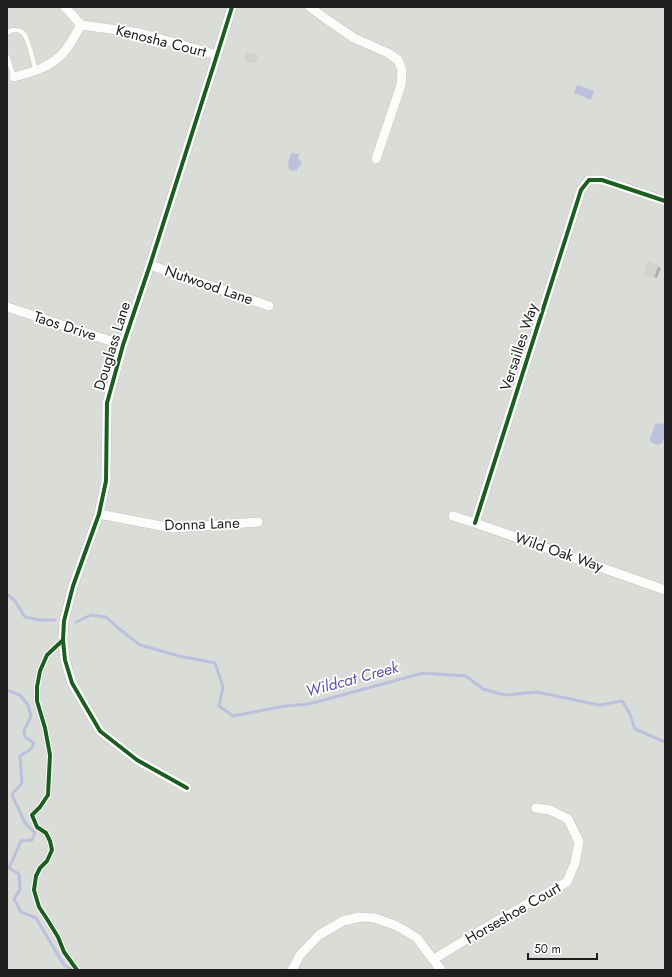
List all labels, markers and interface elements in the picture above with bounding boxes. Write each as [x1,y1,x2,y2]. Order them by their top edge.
street label: Kenosha Court [113,19,209,63]
street label: Nutwood Lane [162,260,256,310]
street label: Douglass Lane [88,299,136,393]
street label: Versailles Way [494,300,544,394]
street label: Taos Drive [31,306,99,347]
street label: Donna Lane [164,512,240,536]
street label: Wild Oak Way [512,527,607,578]
water label: Wildcat Creek [303,655,402,702]
street label: Horseshoe Court [461,876,565,949]
scale bar [528,935,597,961]
text: 50 m [534,940,561,958]

